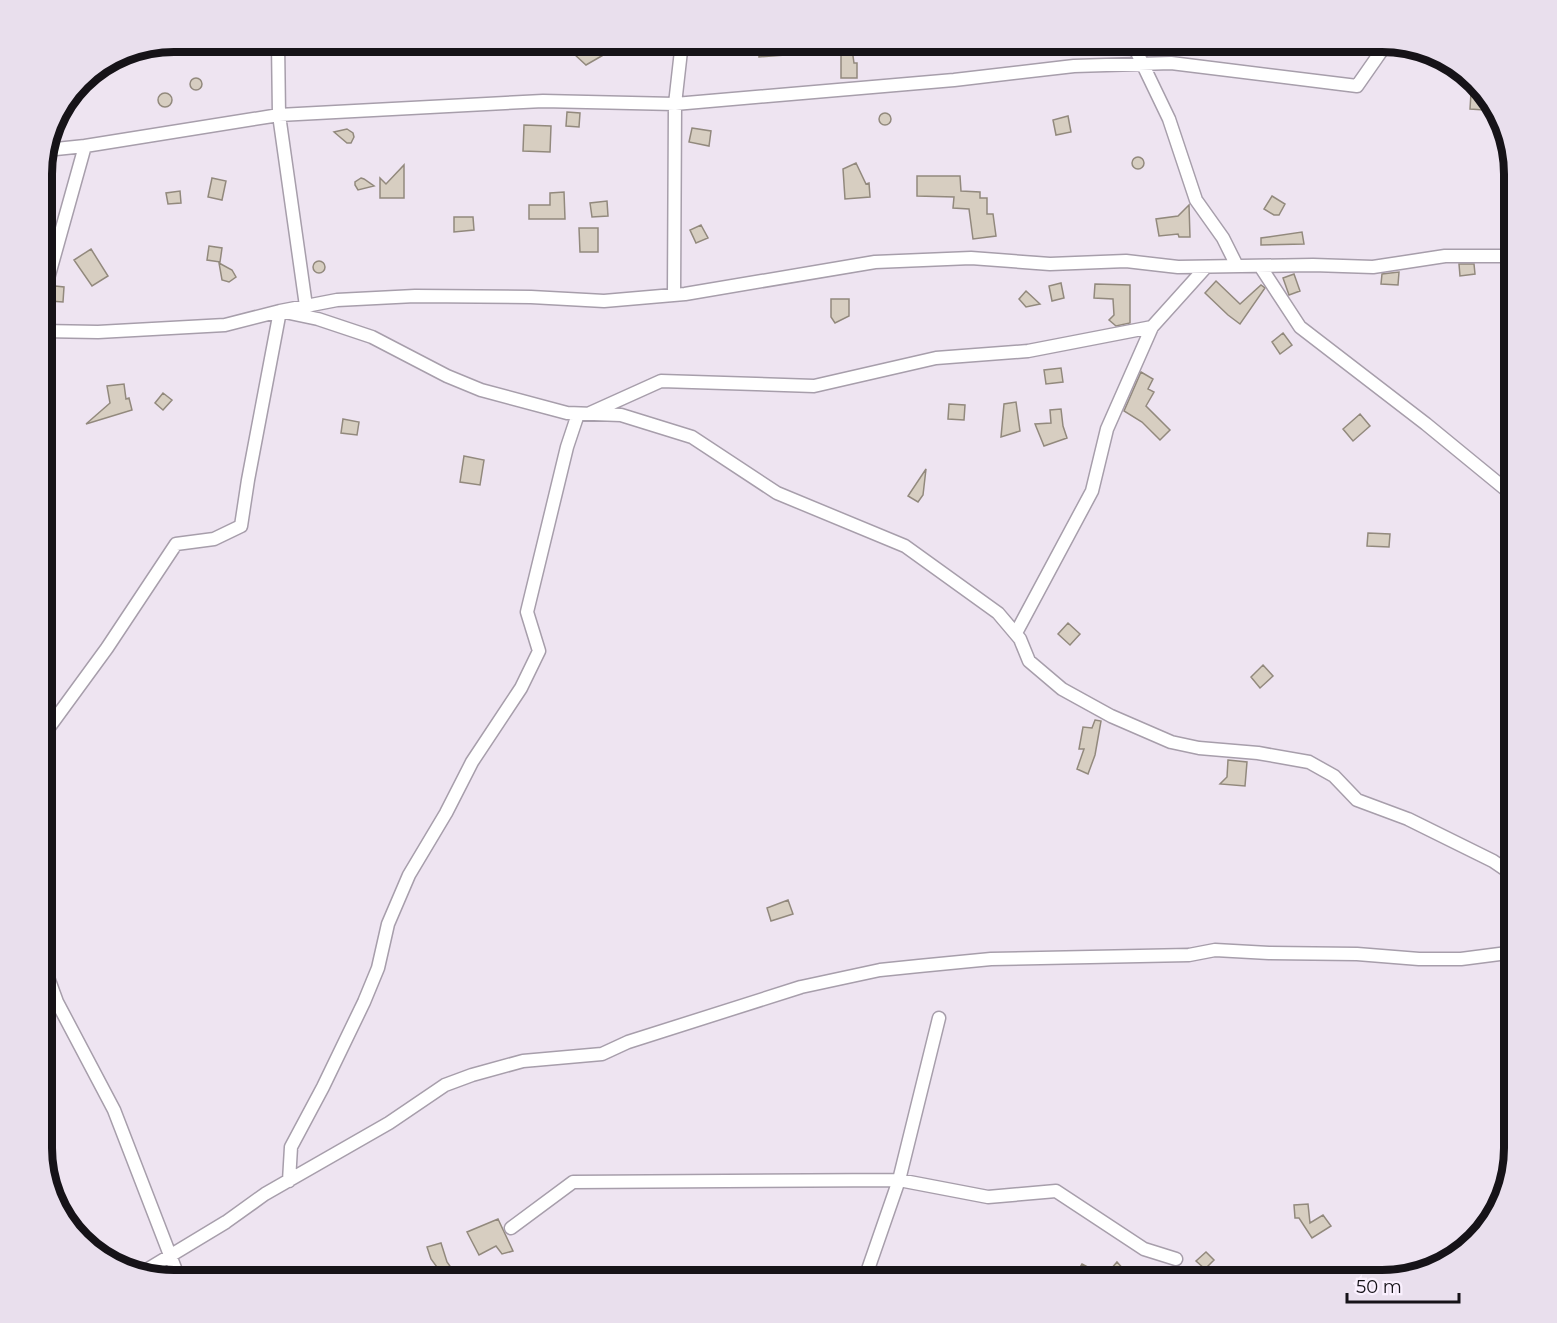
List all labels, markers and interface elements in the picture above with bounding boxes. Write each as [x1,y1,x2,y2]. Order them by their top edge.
scale bar [1347,1266,1460,1304]
text: 50 m [1356,1276,1402,1298]

